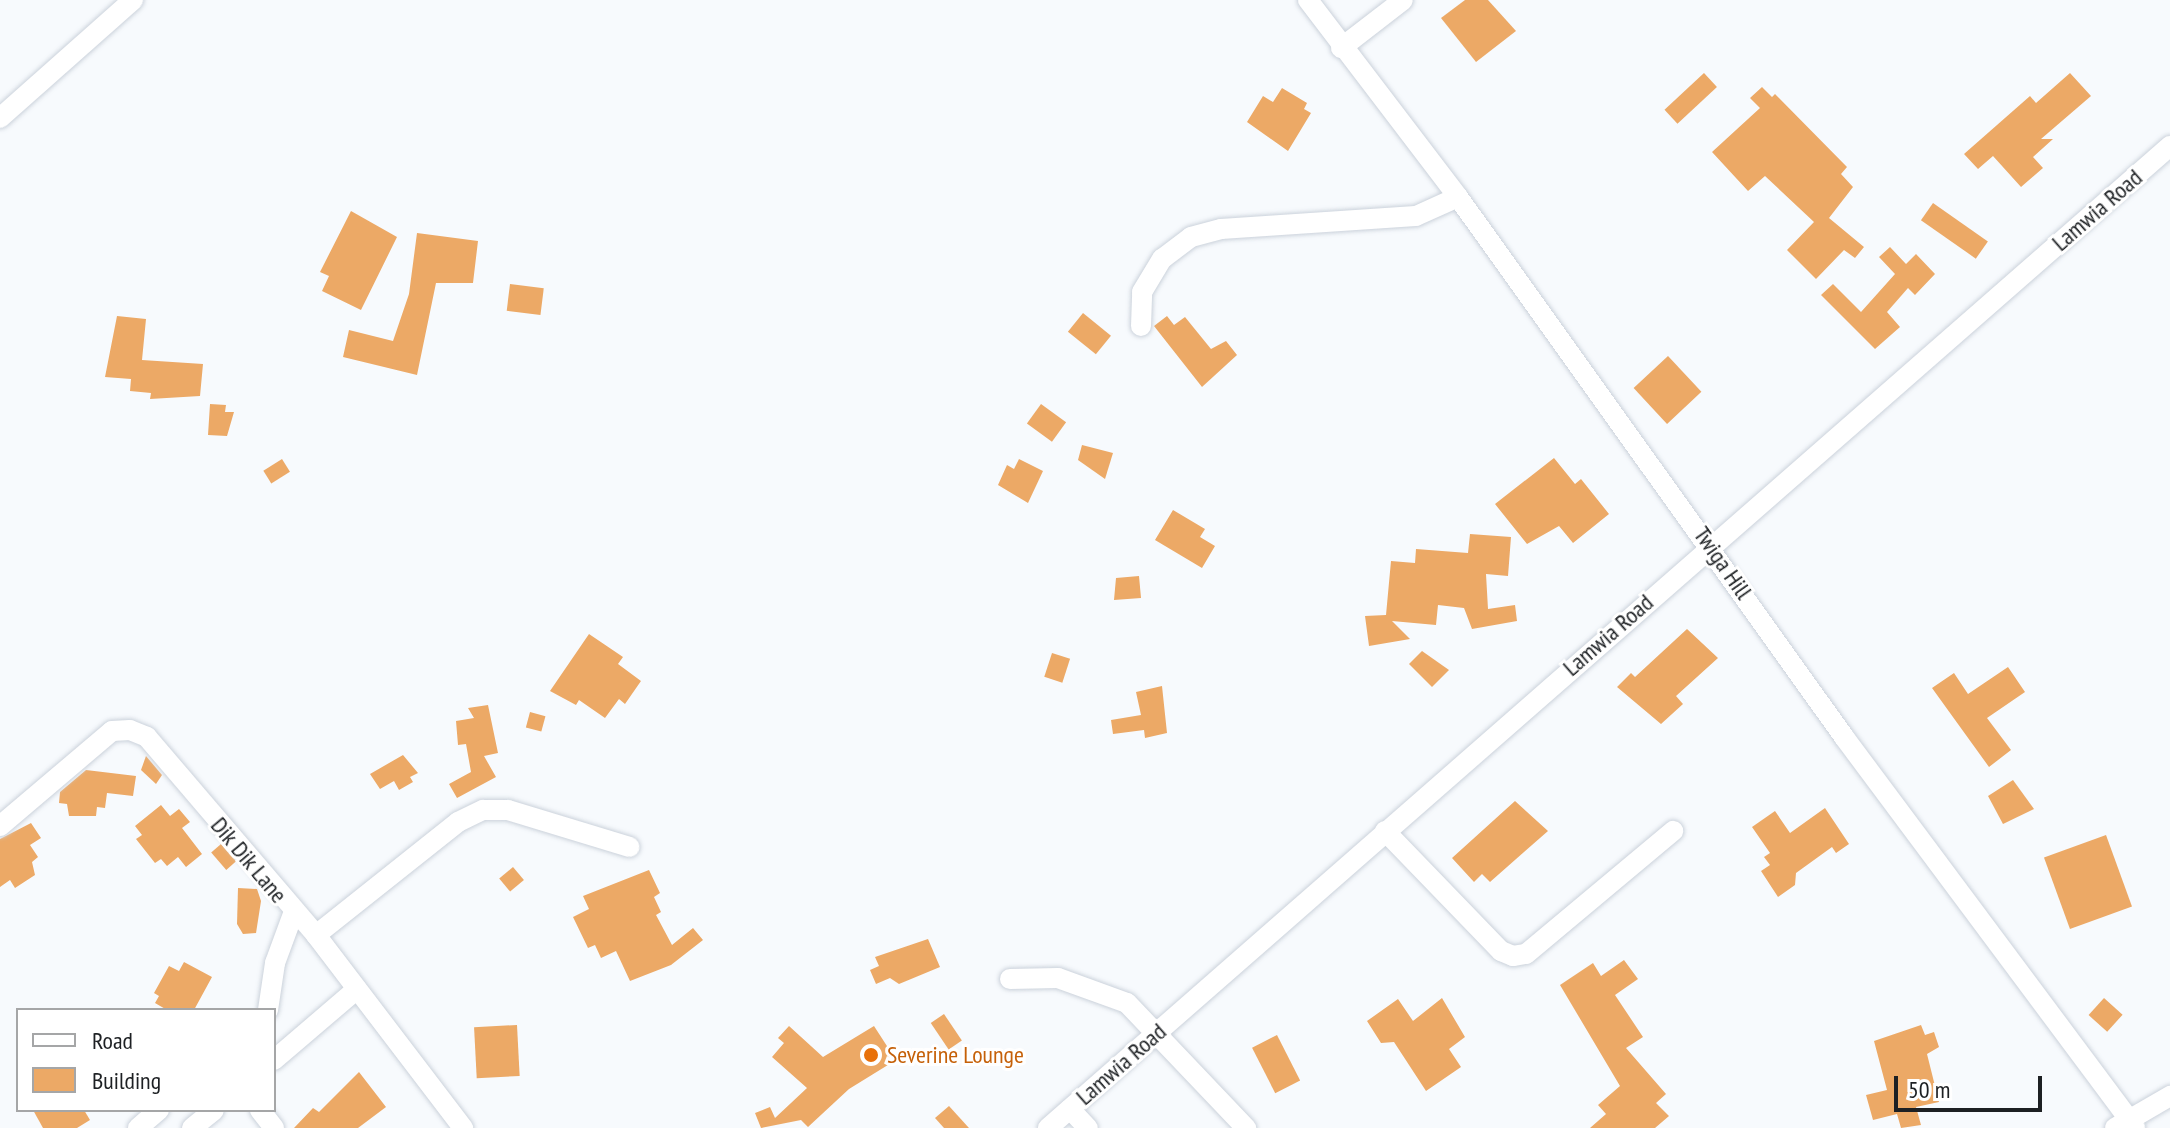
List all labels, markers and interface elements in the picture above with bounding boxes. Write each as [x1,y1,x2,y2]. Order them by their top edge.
street label: Lamwia Road [2046,163,2148,257]
street label: Twiga Hill [1688,521,1758,605]
street label: Lamwia Road [1557,588,1659,682]
street label: Dik Dik Lane [205,811,293,909]
legend [16,1008,276,1112]
street label: Lamwia Road [1070,1017,1172,1111]
text: Road [92,1025,133,1056]
place label: Severine Lounge [887,1041,1024,1069]
marker: Severine Lounge [862,1046,880,1064]
scale bar [1898,1060,2046,1110]
text: Building [92,1065,161,1096]
text: 50 m [1908,1074,1950,1105]

